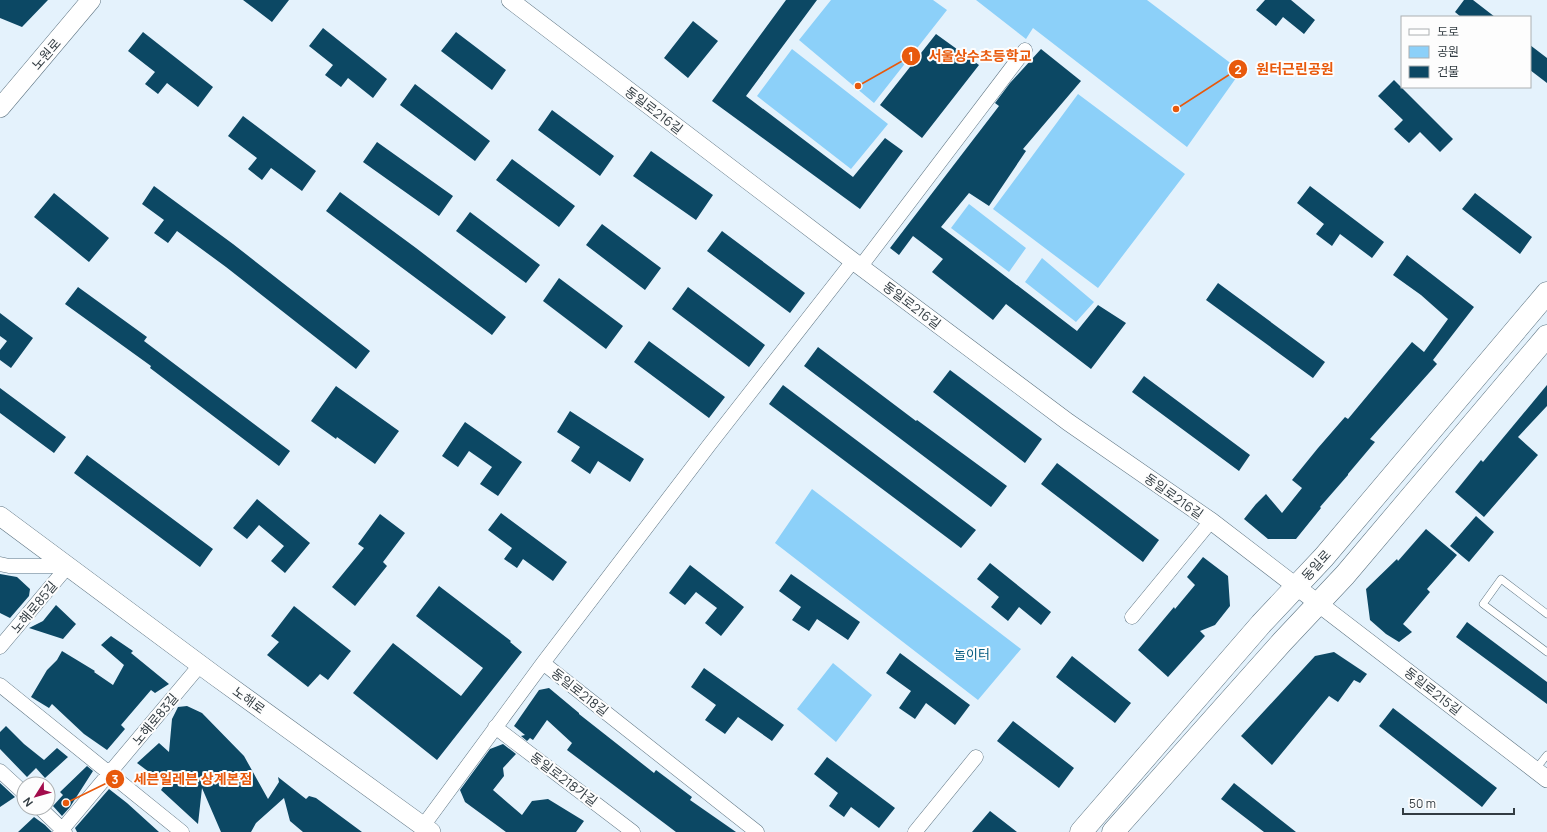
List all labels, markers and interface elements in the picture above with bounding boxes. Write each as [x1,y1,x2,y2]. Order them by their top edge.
legend [1401,16,1531,88]
text: 도로 [1437,23,1459,40]
street label: 노원로 [27,35,65,73]
callout: 서울상수초등학교 [901,43,1040,69]
text: 공원 [1437,43,1459,60]
text: 서울상수초등학교 [928,46,1032,65]
text: 1 [908,48,914,65]
callout: 원터근린공원 [1228,56,1341,82]
text: 원터근린공원 [1256,59,1334,78]
text: 2 [1234,61,1242,78]
text: 건물 [1437,63,1459,80]
street label: 동일로216길 [621,82,687,138]
street label: 동일로216길 [879,277,945,333]
street label: 동일로216길 [1141,469,1207,523]
street label: 동일로 [1297,546,1335,584]
street label: 노해로85길 [7,577,61,637]
park label: 놀이터 [954,645,990,663]
street label: 동일로215길 [1401,663,1465,719]
street label: 동일로218길 [548,664,612,720]
street label: 노해로 [229,682,269,718]
street label: 노해로83길 [128,689,182,749]
street label: 동일로218가길 [527,748,601,810]
callout: 세븐일레븐 상계본점 [105,766,260,792]
text: 세븐일레븐 상계본점 [134,769,252,788]
text: 3 [112,771,119,788]
north arrow [16,776,56,816]
scale bar [1403,790,1514,816]
text: N [19,795,36,810]
text: 50 m [1409,795,1436,812]

